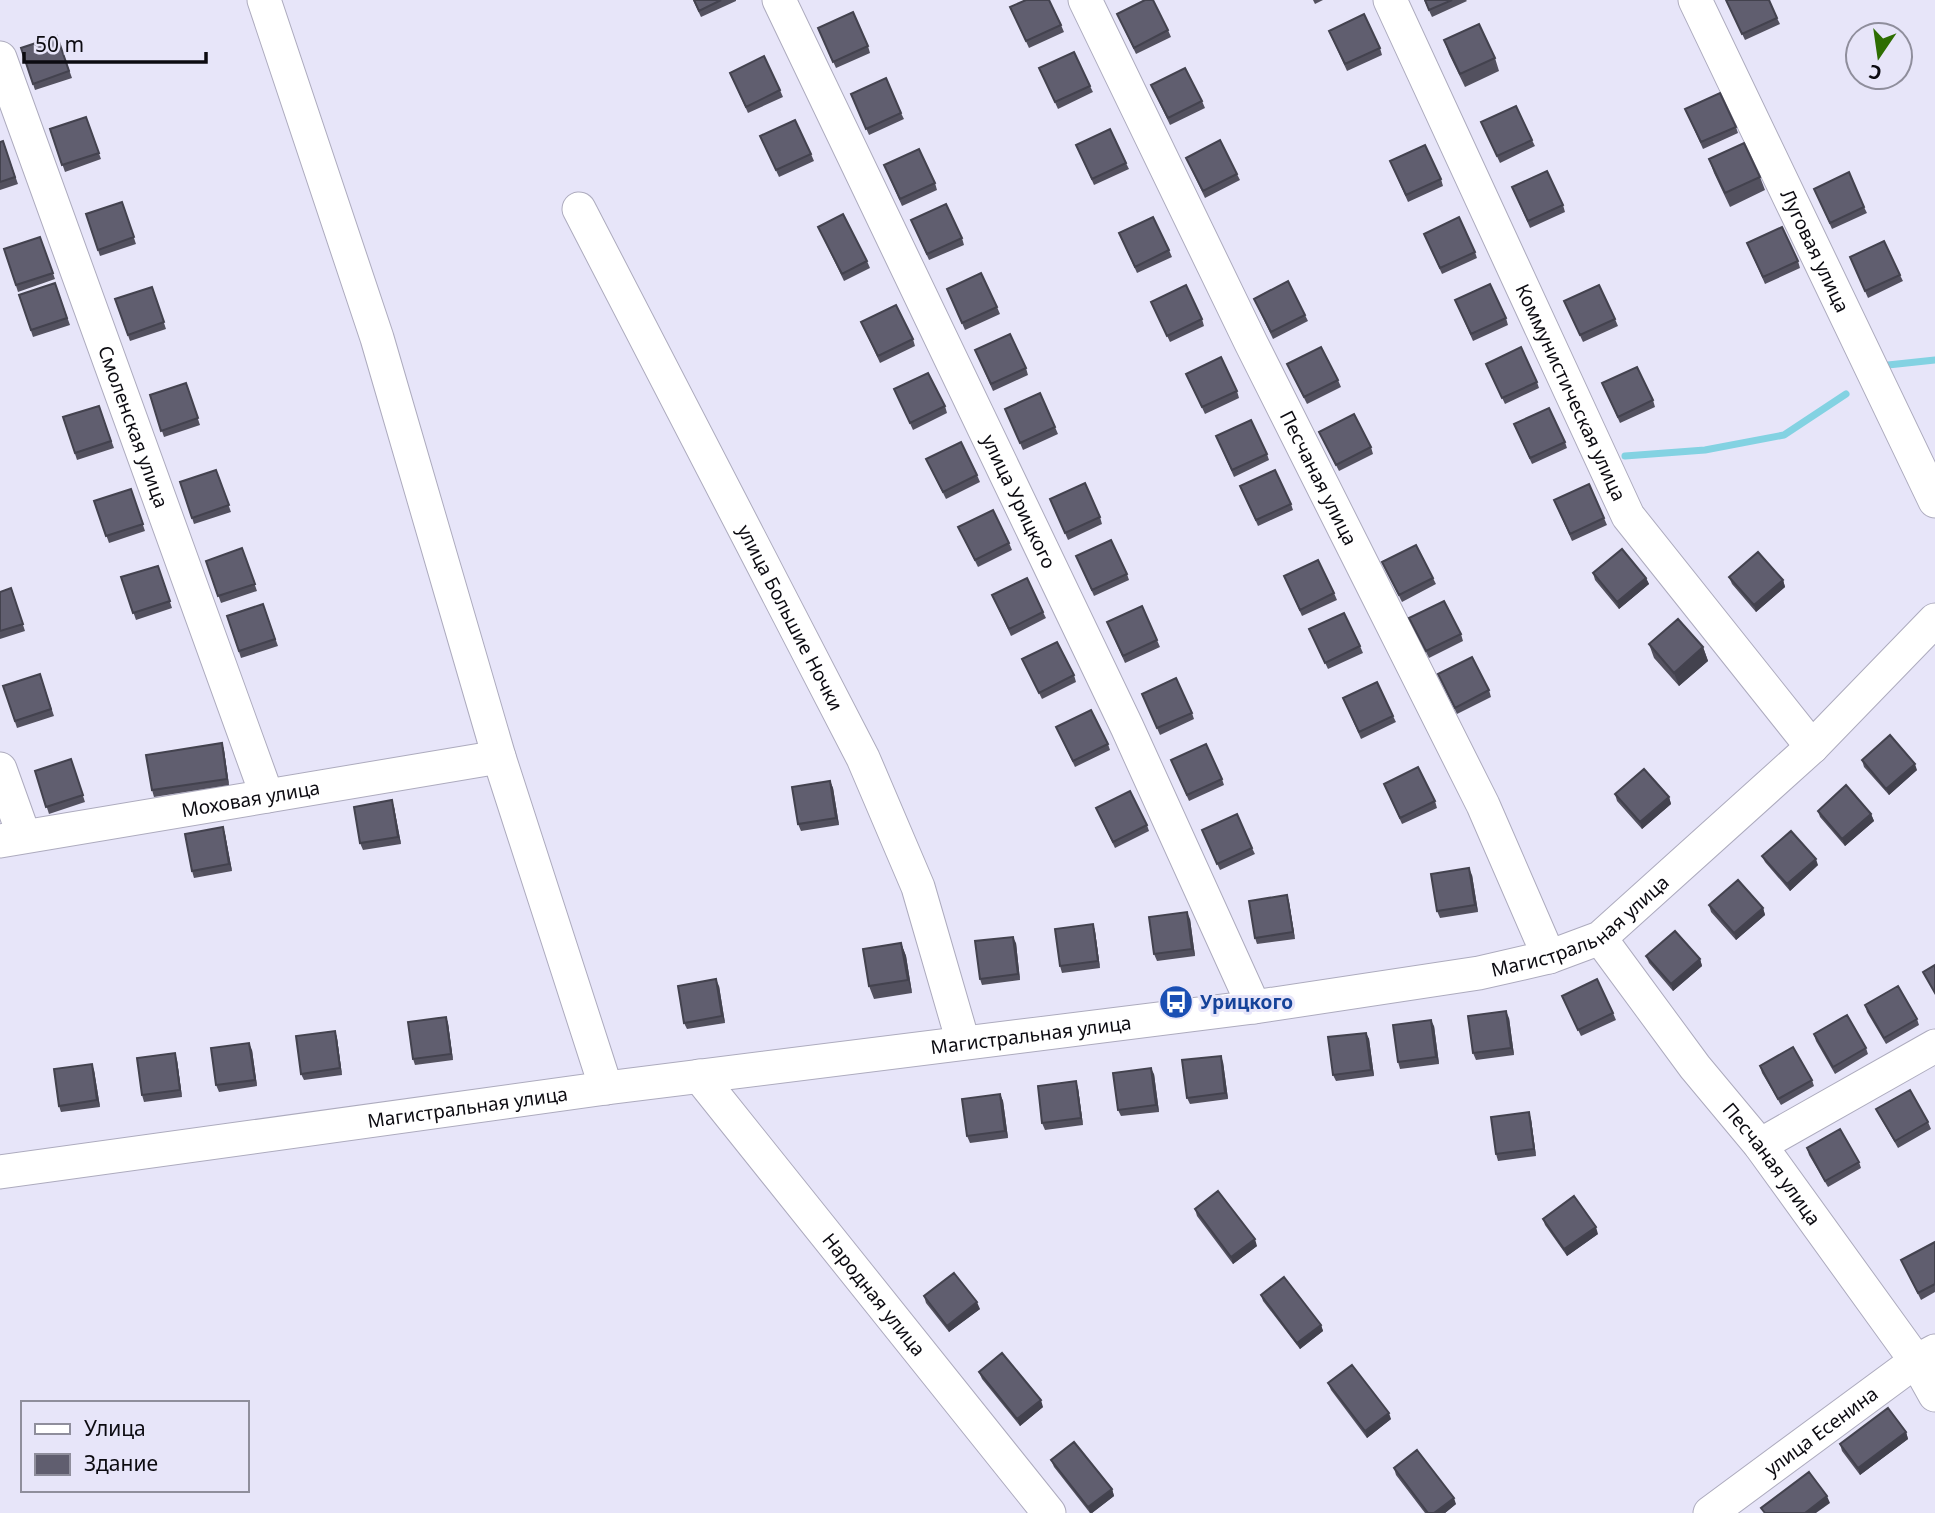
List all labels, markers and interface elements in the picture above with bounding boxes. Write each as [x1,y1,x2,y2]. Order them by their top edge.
scale bar [24,21,206,65]
north arrow [1844,21,1914,91]
text: 50 m [35,30,84,58]
text: С [1866,59,1884,87]
street label: Луговая улица [1775,185,1856,317]
street label: Коммунистическая улица [1510,280,1632,505]
street label: Смоленская улица [92,342,175,511]
street label: Песчаная улица [1274,406,1363,550]
street label: улица Урицкого [976,430,1062,573]
street label: улица Большие Ночки [731,520,849,715]
street label: Моховая улица [179,774,322,823]
street label: Магистральная улица [1488,869,1674,983]
bus stop icon: Урицкого [1157,983,1195,1021]
place label: Урицкого [1200,989,1293,1015]
street label: Магистральная улица [929,1009,1133,1060]
street label: Магистральная улица [366,1080,569,1134]
street label: Песчаная улица [1717,1097,1827,1231]
street label: Народная улица [817,1227,931,1362]
street label: улица Есенина [1759,1381,1883,1482]
legend [21,1401,248,1492]
text: Улица [84,1414,146,1442]
text: Здание [84,1449,158,1477]

